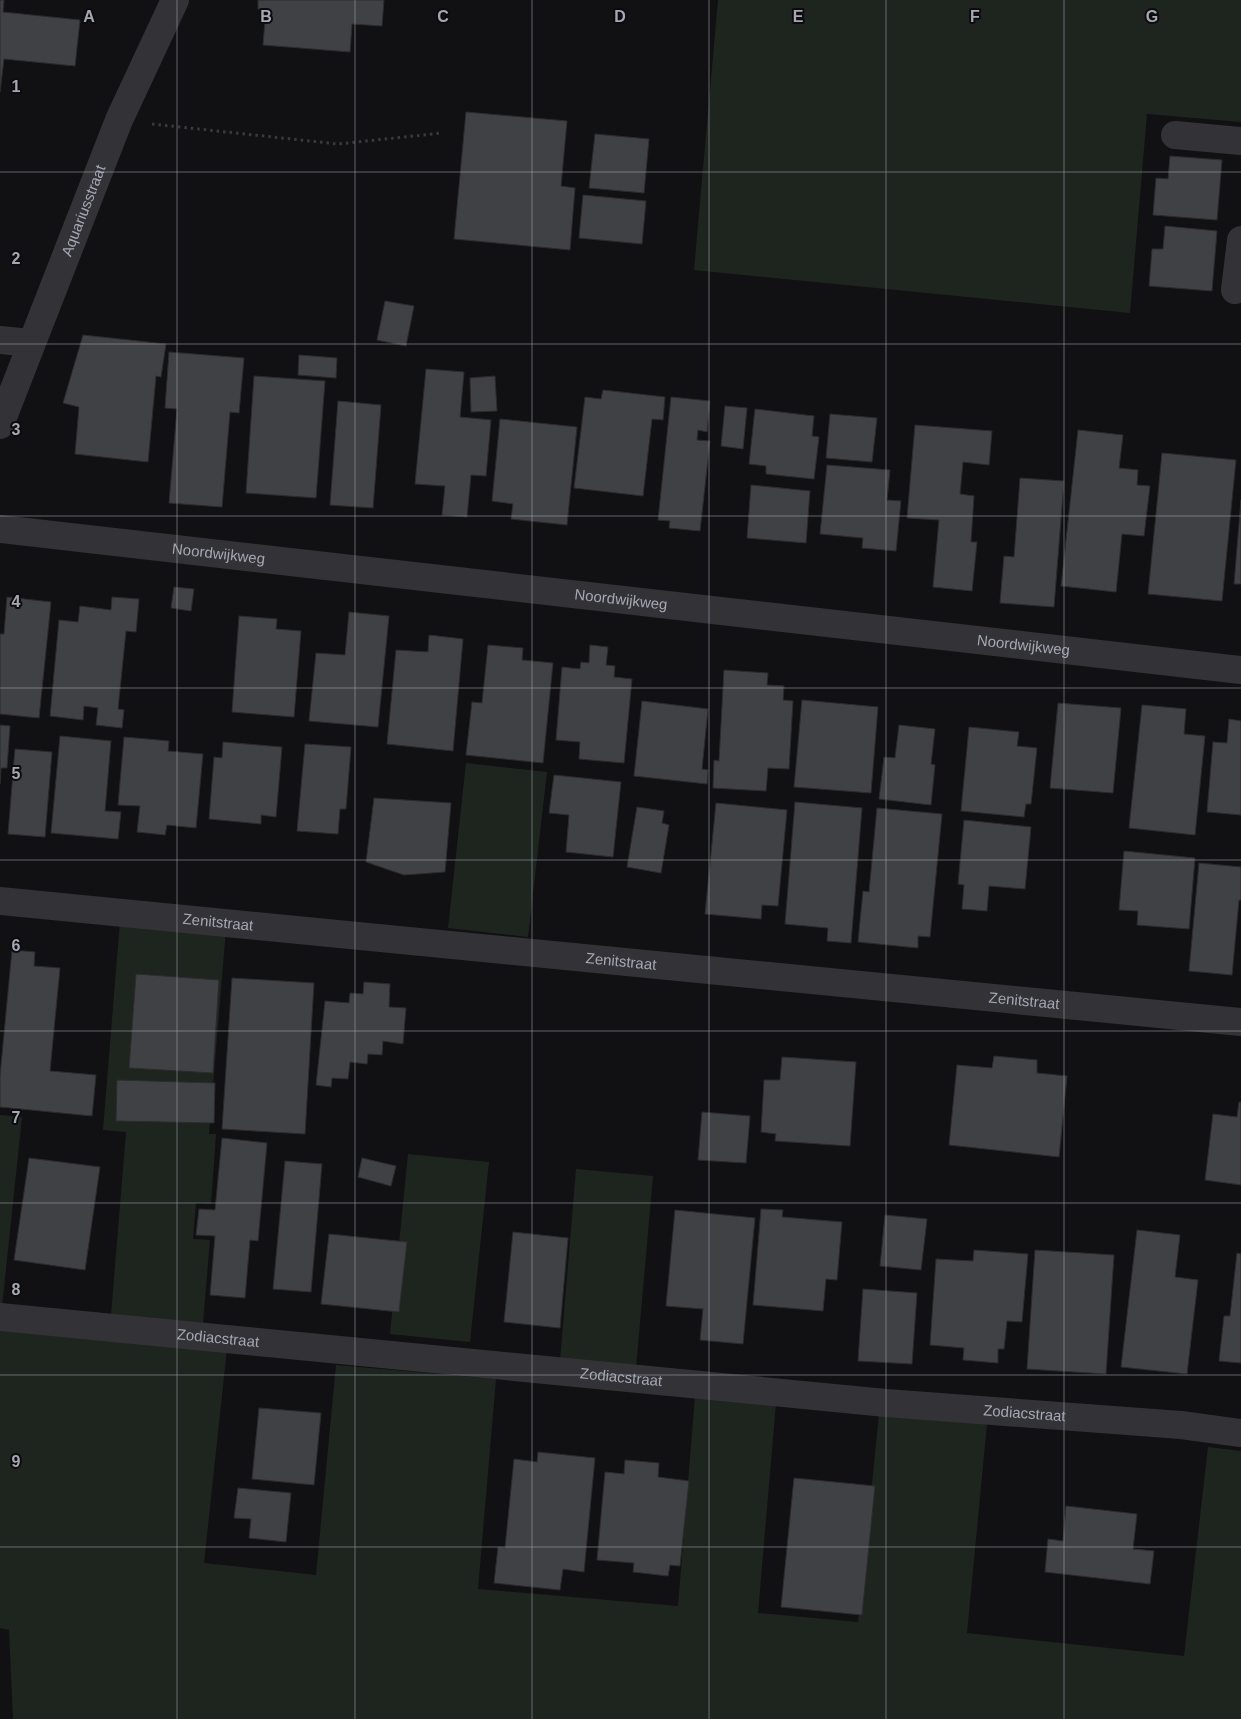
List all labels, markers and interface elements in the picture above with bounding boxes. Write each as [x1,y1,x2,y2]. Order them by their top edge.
text: A [83,8,95,25]
text: B [260,8,272,25]
text: C [437,8,449,25]
text: D [614,8,626,25]
text: E [793,8,804,25]
text: F [970,8,980,25]
text: G [1146,8,1158,25]
text: 1 [12,78,21,95]
street label: Aquariusstraat [58,162,109,259]
text: 2 [12,250,21,267]
text: 3 [12,421,21,438]
street label: Noordwijkweg [171,540,266,567]
street label: Noordwijkweg [574,585,668,613]
text: 4 [12,593,21,610]
street label: Noordwijkweg [976,631,1071,659]
text: 5 [12,765,21,782]
street label: Zenitstraat [182,910,255,934]
text: 6 [12,937,21,954]
street label: Zenitstraat [585,949,658,973]
street label: Zenitstraat [988,988,1061,1012]
text: 7 [12,1109,21,1126]
text: 8 [12,1281,21,1298]
street label: Zodiacstraat [176,1325,261,1350]
street label: Zodiacstraat [579,1364,664,1389]
street label: Zodiacstraat [983,1401,1067,1424]
text: 9 [12,1453,21,1470]

